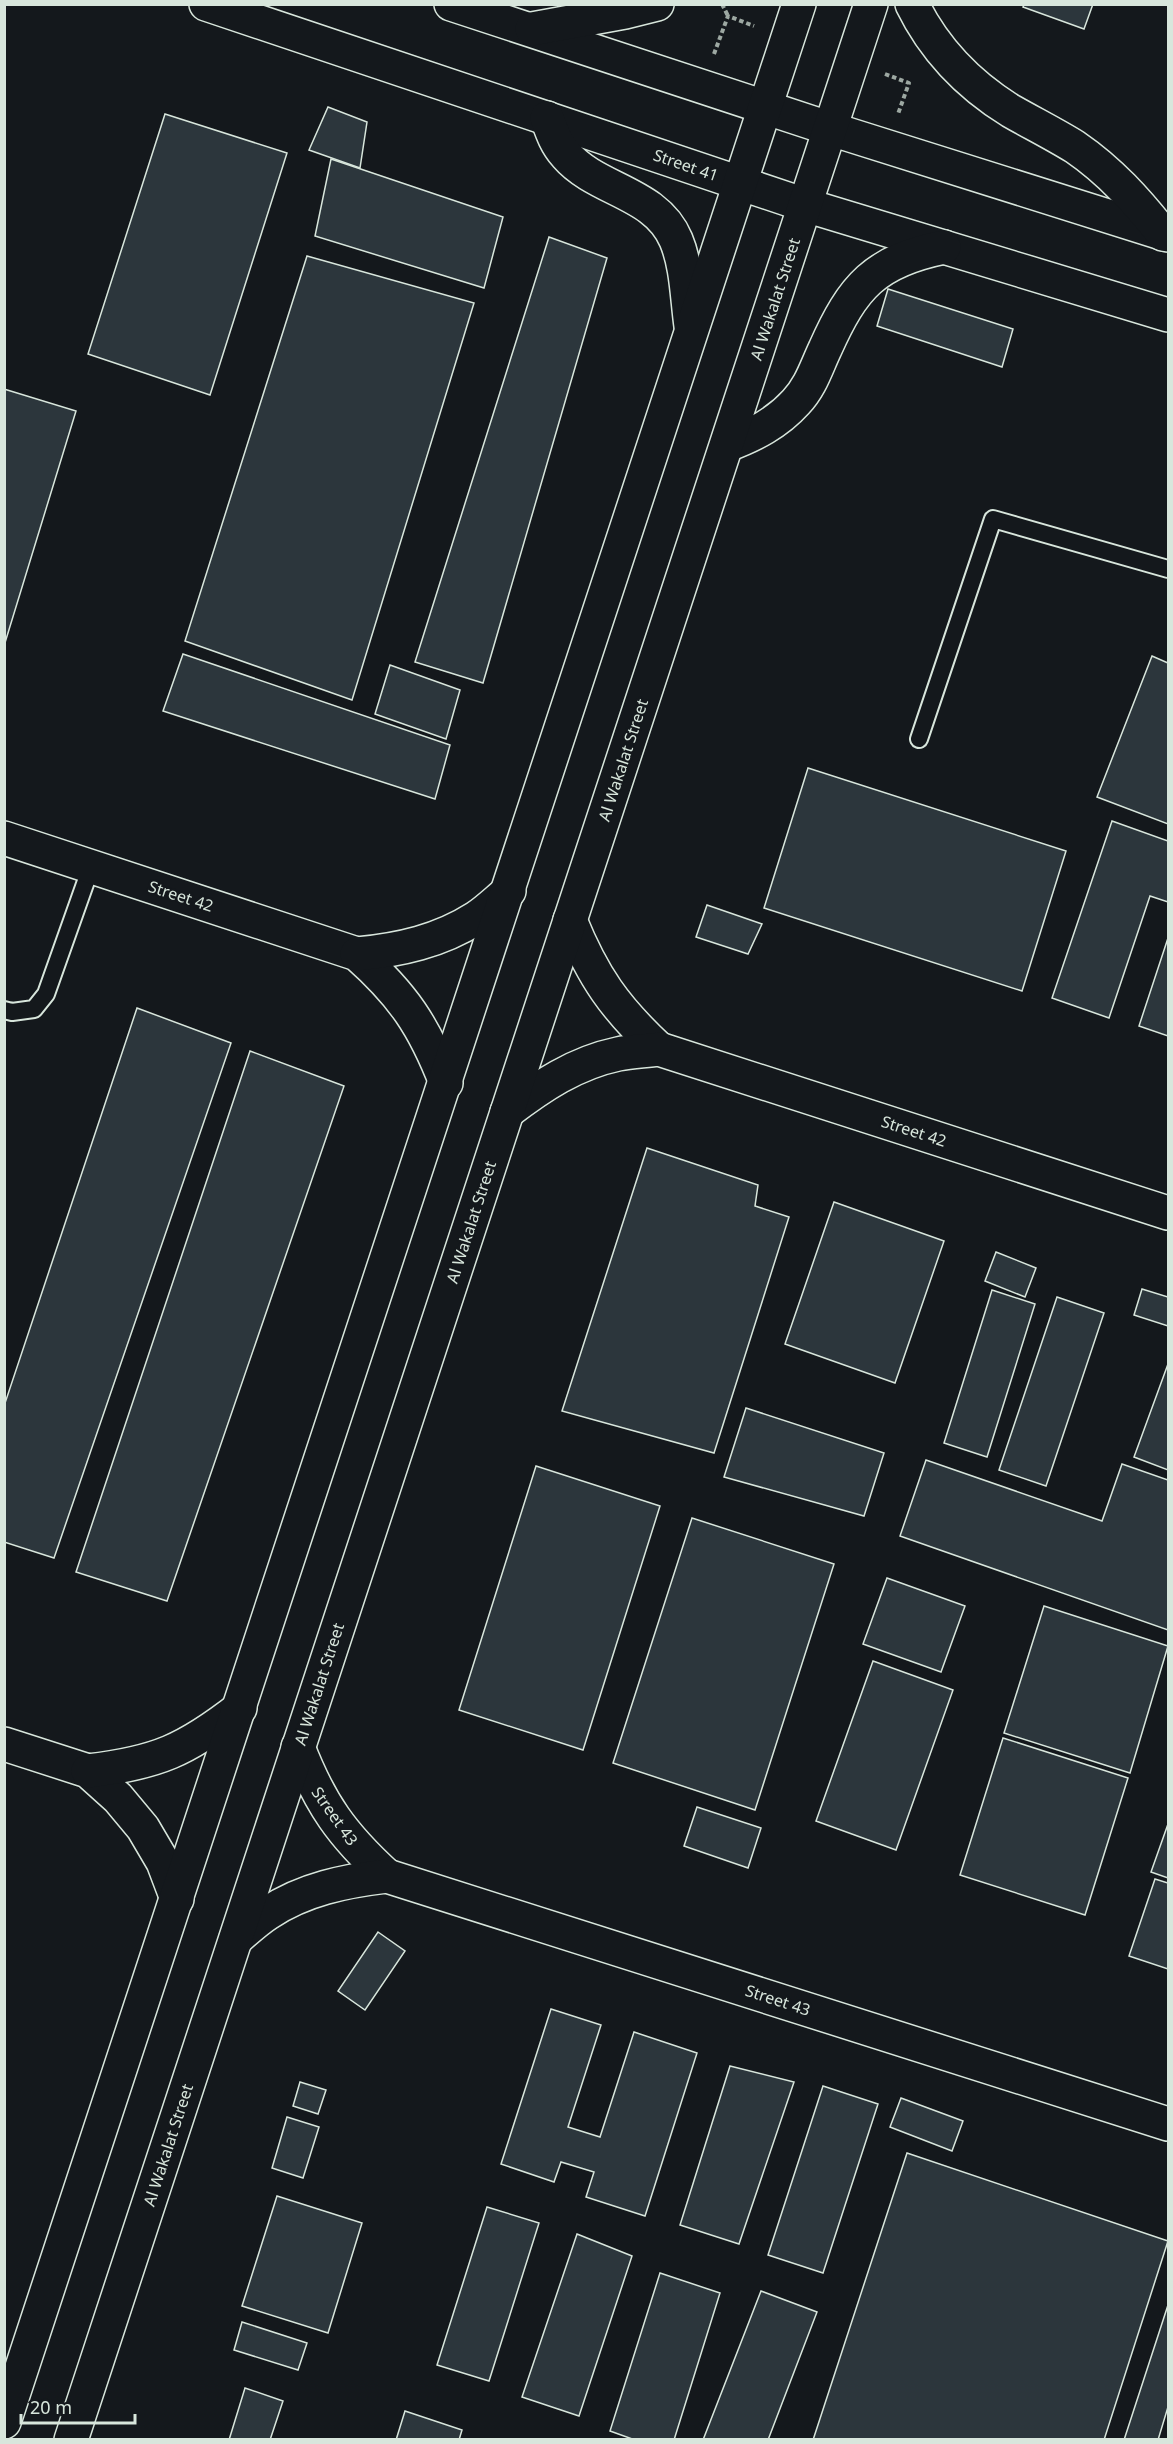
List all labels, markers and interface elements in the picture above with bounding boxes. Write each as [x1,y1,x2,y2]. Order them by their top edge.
street label: Street 41 [651,144,721,186]
street label: Al Wakalat Street [745,235,805,363]
street label: Al Wakalat Street [593,696,653,824]
street label: Street 42 [146,875,216,917]
street label: Street 42 [879,1110,949,1152]
street label: Al Wakalat Street [441,1158,501,1286]
street label: Al Wakalat Street [289,1620,349,1748]
street label: Street 43 [307,1782,363,1850]
street label: Street 43 [743,1979,813,2021]
street label: Al Wakalat Street [138,2081,198,2209]
scale bar [21,2387,135,2425]
text: 20 m [30,2395,72,2419]

